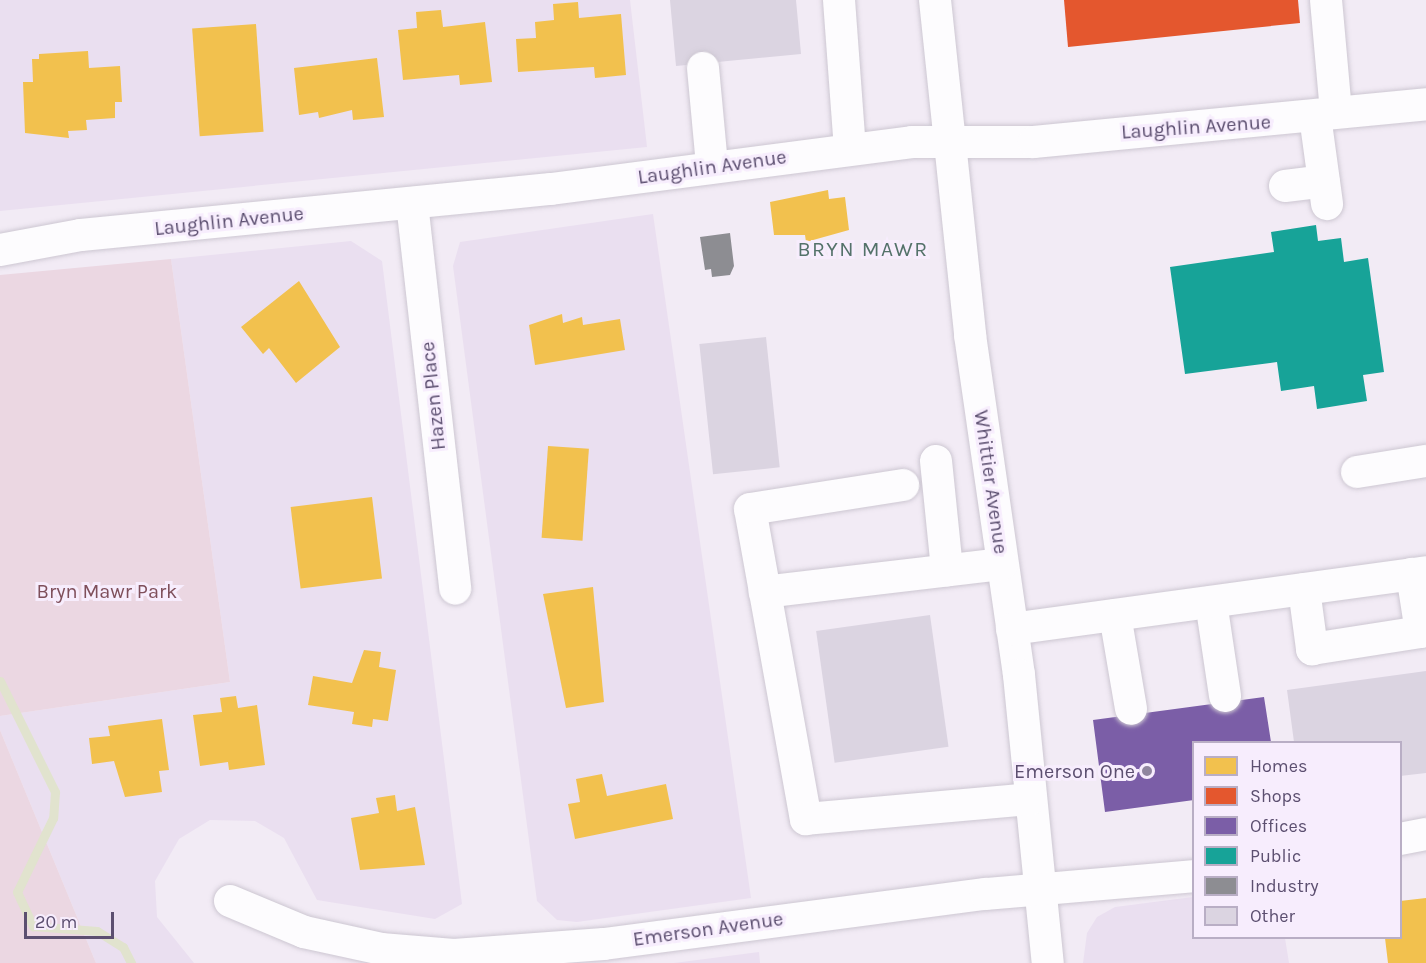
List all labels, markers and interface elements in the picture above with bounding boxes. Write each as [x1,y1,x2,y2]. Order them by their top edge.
street label: Laughlin Avenue [1120,110,1272,144]
street label: Laughlin Avenue [636,145,788,189]
street label: Laughlin Avenue [153,201,305,241]
district label: BRYN MAWR [797,236,929,262]
street label: Hazen Place [415,340,451,452]
street label: Whittier Avenue [969,409,1013,555]
park label: Bryn Mawr Park [37,579,177,603]
legend [1192,741,1402,939]
text: Homes [1250,755,1307,777]
place label: Emerson One [1014,759,1135,783]
marker: Emerson One [1140,764,1154,778]
text: Shops [1250,785,1302,807]
text: Offices [1250,815,1307,837]
text: Public [1250,845,1301,867]
text: Industry [1250,875,1319,897]
scale bar [27,900,117,938]
text: Other [1250,905,1295,927]
street label: Emerson Avenue [631,907,785,951]
text: 20 m [35,911,77,933]

